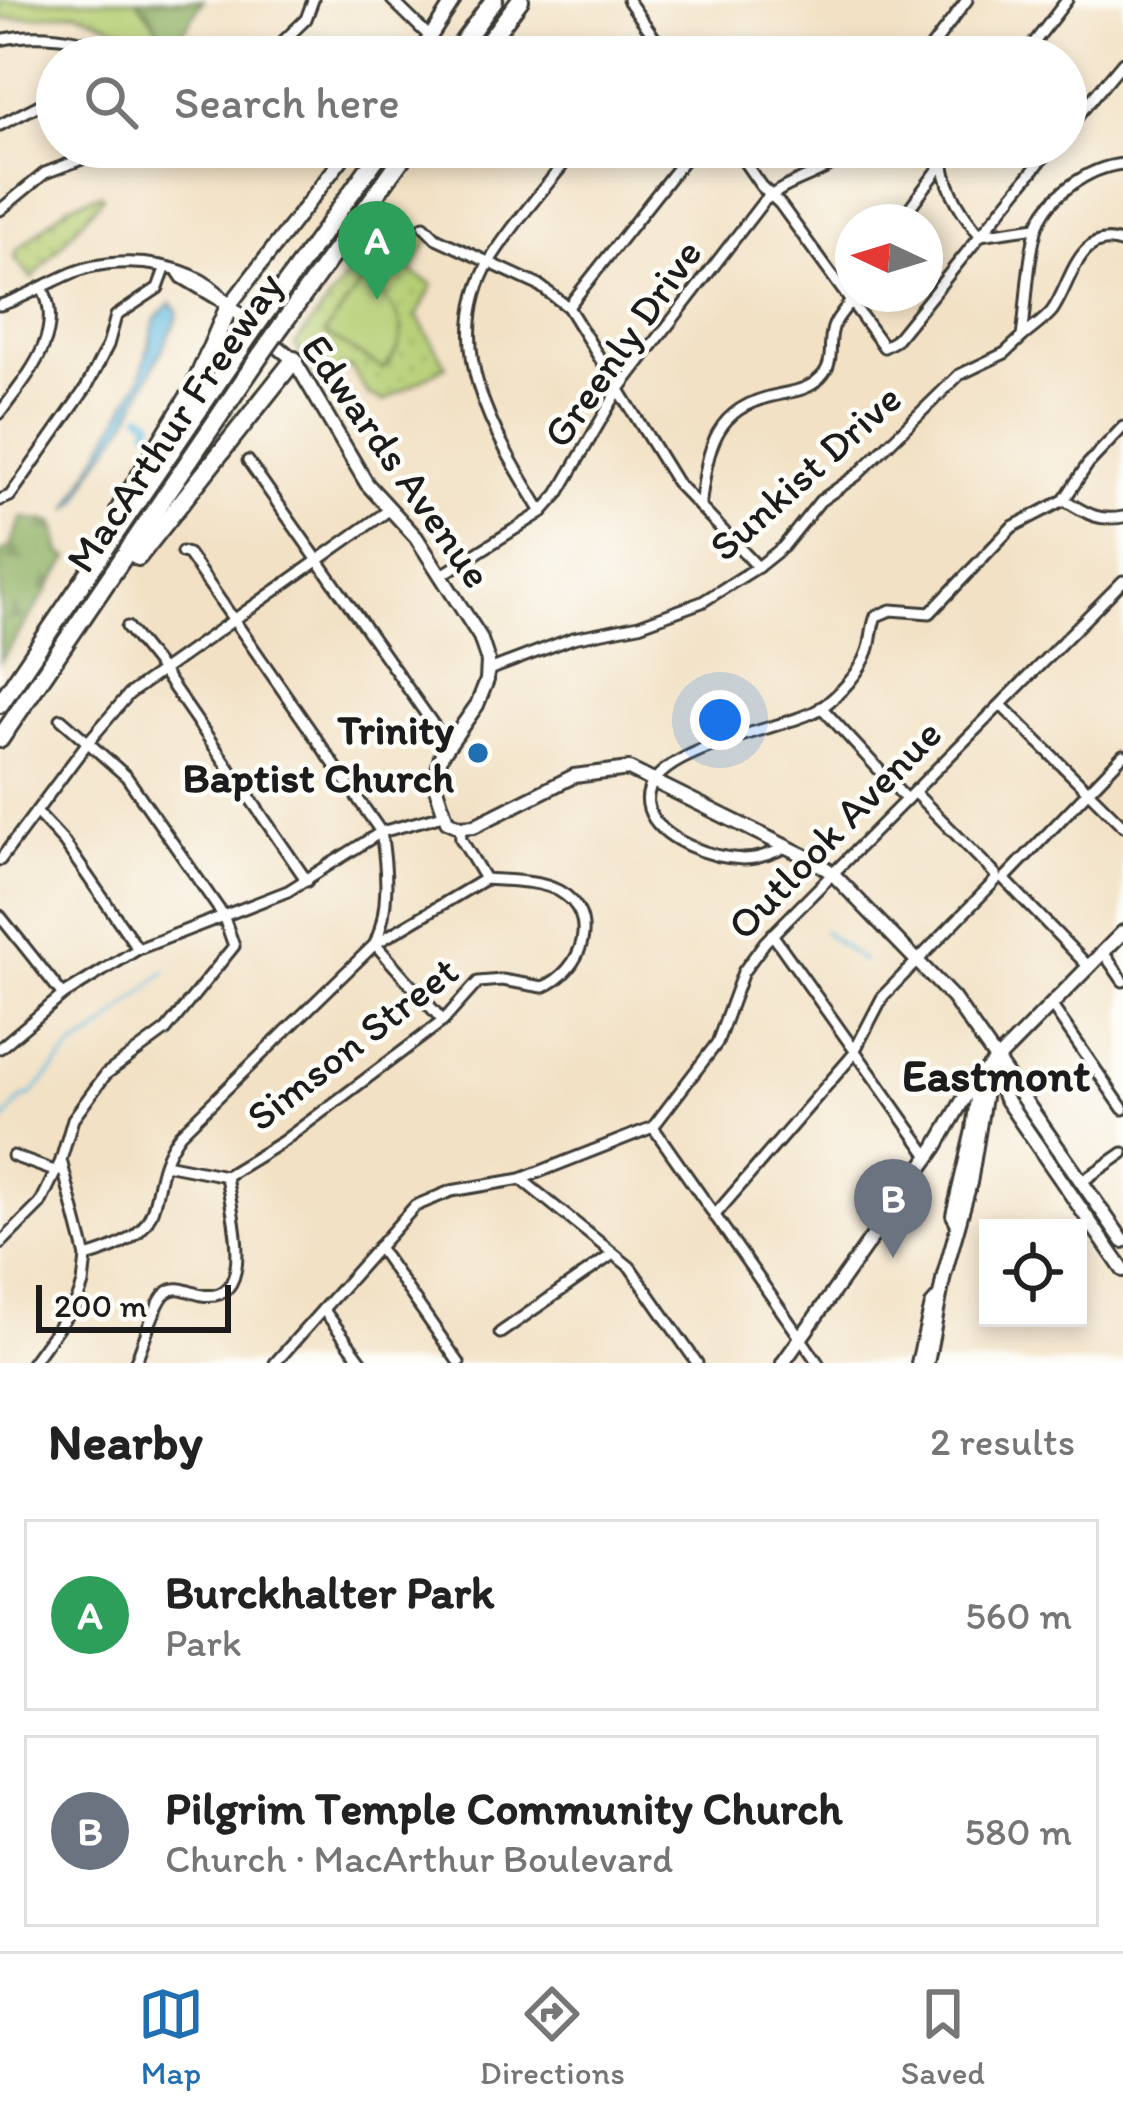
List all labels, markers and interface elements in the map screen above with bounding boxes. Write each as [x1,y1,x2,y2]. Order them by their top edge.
search box [36,36,1087,168]
icon: search [78,69,144,135]
text: Search here [174,75,400,129]
pin: A [338,201,416,300]
north arrow [835,204,943,312]
street label: Greenly Drive [531,229,713,457]
street label: MacArthur Freeway [55,262,294,582]
street label: Edwards Avenue [291,324,503,598]
street label: Sunkist Drive [699,373,911,571]
your location [690,690,750,750]
place label: Trinity Baptist Church [183,704,455,803]
street label: Outlook Avenue [716,708,952,950]
marker: Trinity Baptist Church [465,740,491,766]
street label: Simson Street [236,945,468,1141]
district label: Eastmont [902,1048,1090,1102]
pin: B [854,1159,932,1258]
map controls [979,1219,1087,1327]
button: locate [979,1219,1087,1327]
scale bar [36,1279,231,1332]
text: 200 m [54,1286,147,1325]
text: Nearby [48,1411,203,1472]
text: 2 results [930,1418,1075,1465]
text: Burckhalter Park [165,1565,494,1619]
text: A [78,1592,102,1639]
text: 560 m [965,1592,1072,1639]
text: Park [165,1619,242,1666]
text: Pilgrim Temple Community Church [165,1781,843,1835]
text: B [77,1808,103,1855]
text: 580 m [965,1808,1072,1855]
text: Church · MacArthur Boulevard [165,1835,673,1882]
tab: Map [138,1981,204,2092]
tab: Directions [480,1981,625,2092]
tab: Saved [901,1981,985,2092]

